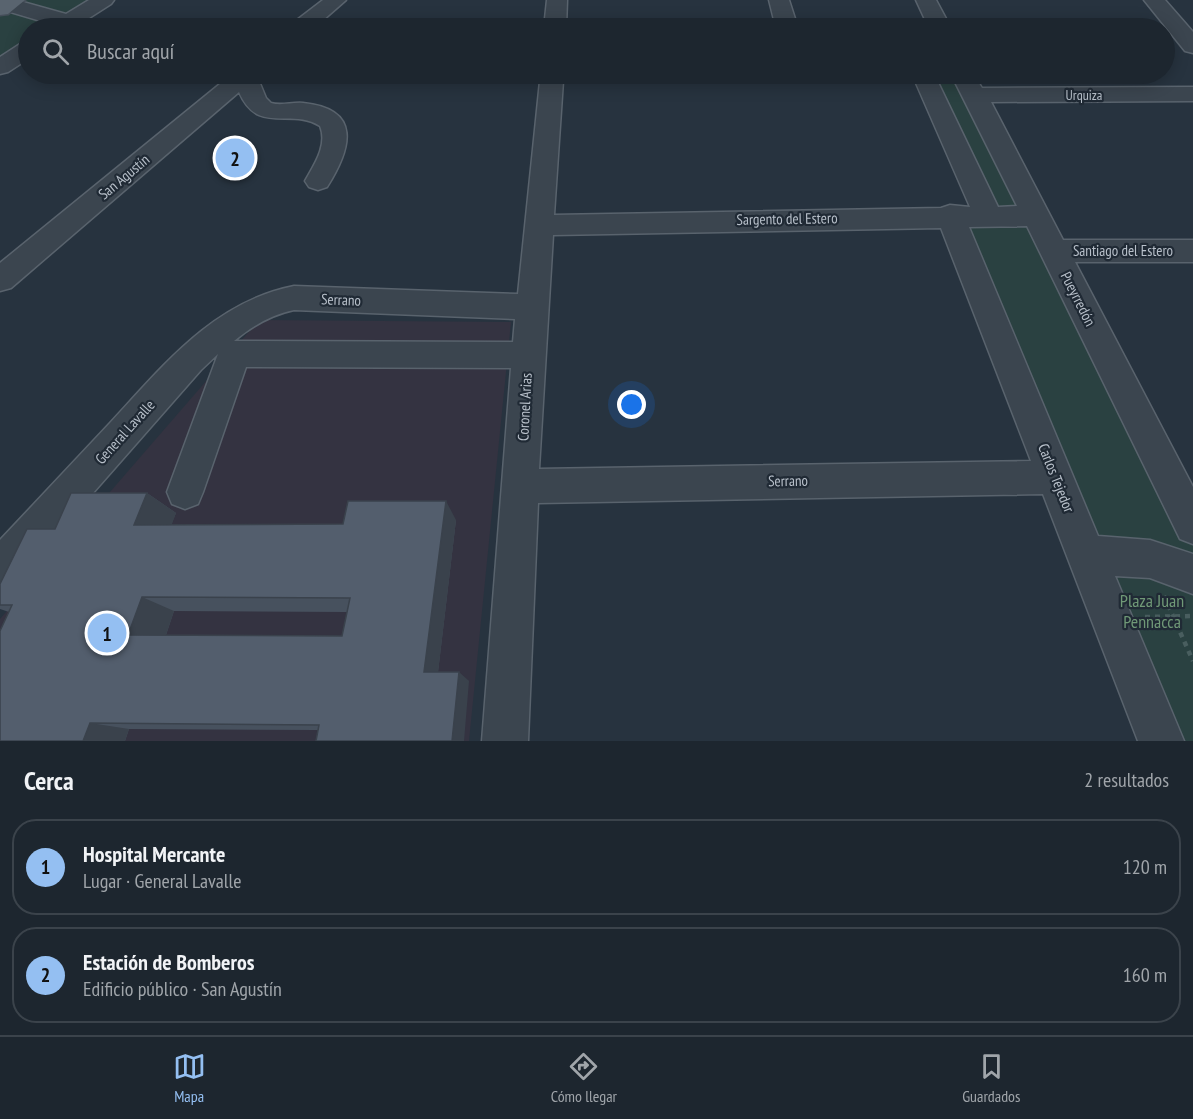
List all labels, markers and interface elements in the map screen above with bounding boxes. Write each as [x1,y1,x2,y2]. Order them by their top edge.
search box [18,18,1175,84]
icon: search [39,35,72,68]
text: Buscar aquí [87,37,174,65]
street label: Urquiza [1066,86,1102,104]
pin: 2 [216,136,254,180]
street label: San Agustín [94,150,153,203]
street label: Sargento del Estero [736,208,838,229]
street label: Santiago del Estero [1073,241,1173,260]
street label: Pueyrredón [1057,268,1100,329]
street label: Serrano [321,289,361,310]
street label: Coronel Arias [513,372,536,441]
your location [617,390,646,419]
street label: General Lavalle [91,396,159,468]
street label: Carlos Tejedor [1034,441,1079,516]
street label: Serrano [768,471,808,490]
park label: Plaza Juan Pennacca [1120,589,1184,633]
pin: 1 [88,610,126,656]
text: Cerca [24,764,74,797]
text: 2 resultados [1084,767,1169,793]
text: Hospital Mercante [83,840,225,868]
text: 1 [41,854,50,880]
text: 120 m [1123,854,1167,880]
text: Lugar · General Lavalle [83,868,241,894]
text: Estación de Bomberos [83,948,254,976]
text: 2 [41,962,50,988]
text: 160 m [1123,962,1167,988]
text: Edificio público · San Agustín [83,976,282,1002]
tab: Mapa [173,1050,206,1106]
tab: Cómo llegar [551,1050,617,1106]
tab: Guardados [962,1050,1020,1106]

